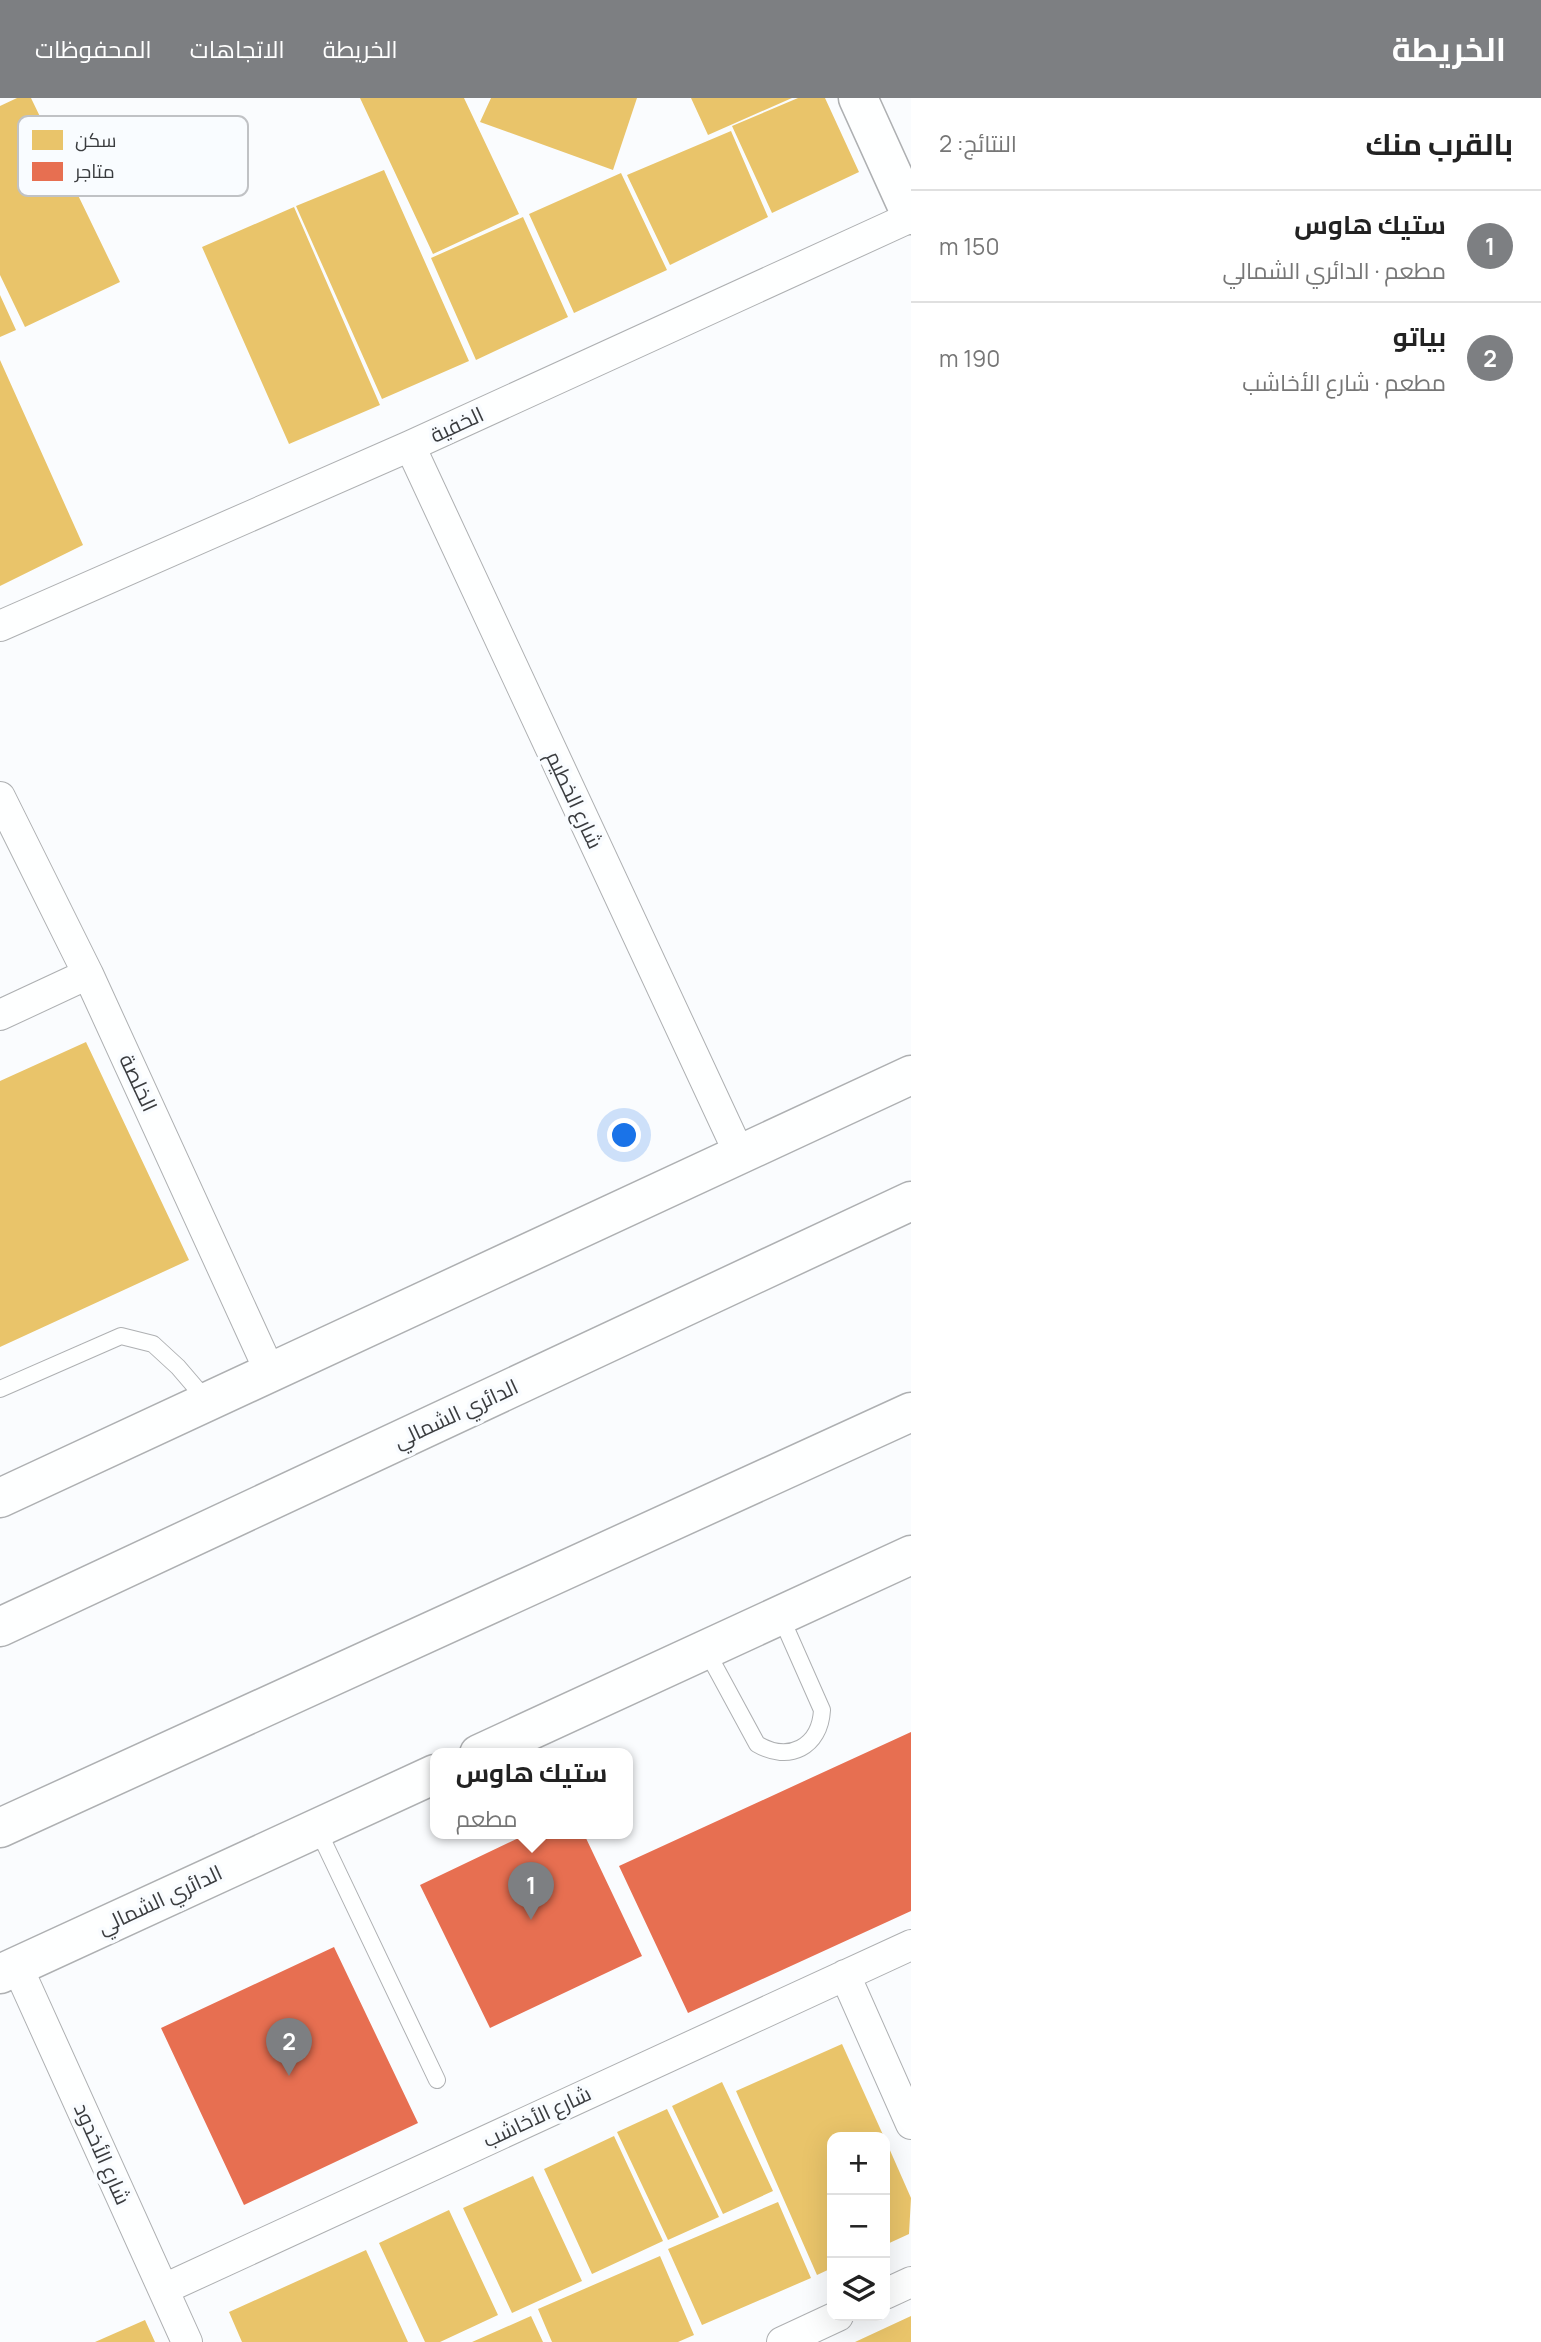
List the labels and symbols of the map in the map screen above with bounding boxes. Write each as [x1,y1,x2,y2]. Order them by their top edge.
legend [18,116,248,196]
text: سكن [75,127,117,153]
text: متاجر [74,158,115,184]
street label: الخفية [425,400,488,449]
street label: شارع الخطيم [539,746,610,853]
street label: الخلصة [113,1049,164,1116]
your location [607,1118,641,1152]
street label: الدائري الشمالي [389,1372,524,1457]
street label: الدائري الشمالي [93,1858,228,1943]
pin: 1 [508,1862,554,1920]
pin: 2 [266,2018,312,2076]
street label: شارع الأخاشب [478,2079,596,2154]
street label: شارع الأخدود [67,2098,138,2209]

